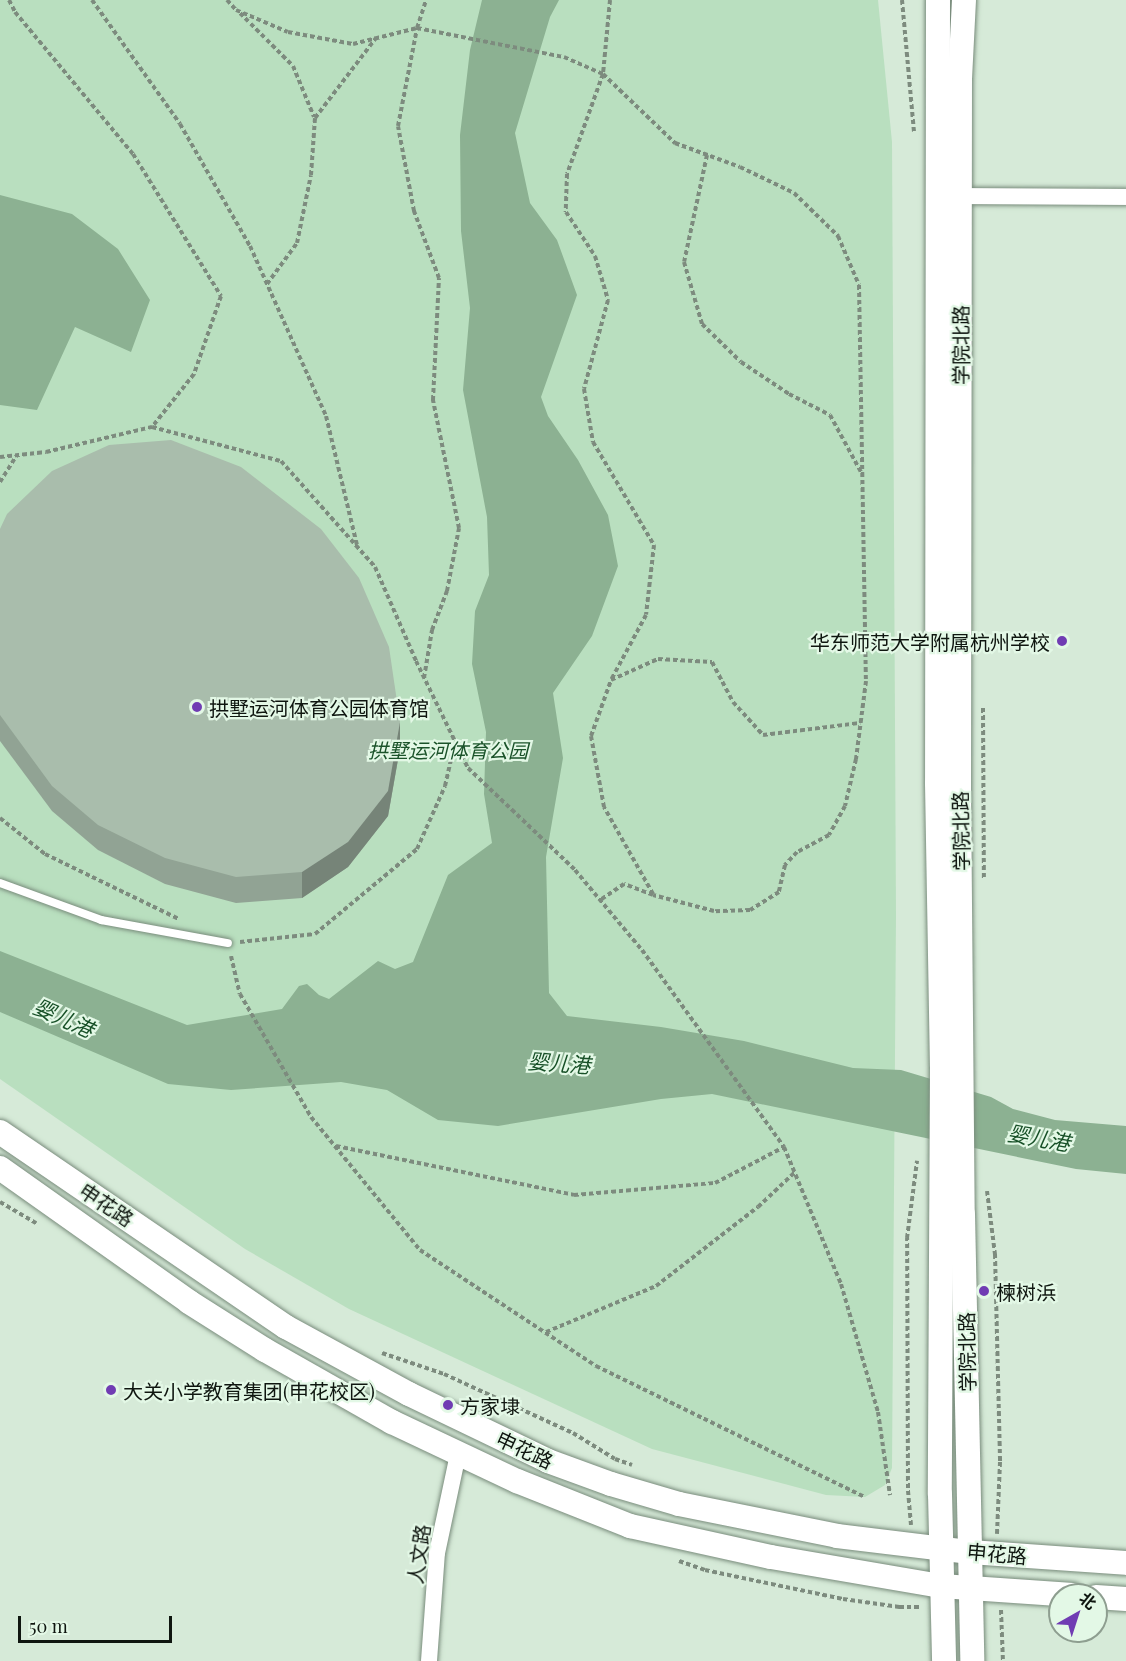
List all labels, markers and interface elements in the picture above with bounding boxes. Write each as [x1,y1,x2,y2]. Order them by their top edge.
street label: 学院北路 [948,305,972,385]
place label: 华东师范大学附属杭州学校 [810,629,1050,653]
marker: 华东师范大学附属杭州学校 [1055,634,1069,648]
place label: 拱墅运河体育公园体育馆 [209,695,429,719]
marker: 拱墅运河体育公园体育馆 [190,700,204,714]
park label: 拱墅运河体育公园 [368,737,528,761]
street label: 学院北路 [947,791,973,871]
water label: 婴儿港 [30,993,98,1041]
water label: 婴儿港 [527,1047,591,1077]
water label: 婴儿港 [1006,1119,1072,1155]
street label: 申花路 [75,1177,139,1231]
place label: 楝树浜 [996,1279,1056,1303]
marker: 楝树浜 [977,1284,991,1298]
street label: 学院北路 [953,1312,979,1392]
place label: 大关小学教育集团(申花校区) [123,1378,375,1402]
marker: 大关小学教育集团(申花校区) [104,1383,118,1397]
place label: 方家埭 [460,1393,520,1417]
marker: 方家埭 [441,1398,455,1412]
street label: 申花路 [493,1425,557,1473]
street label: 人文路 [402,1523,434,1585]
street label: 申花路 [966,1538,1028,1568]
north arrow [1048,1583,1108,1643]
text: 北 [1076,1587,1101,1613]
scale bar [21,1604,176,1642]
text: 50 m [29,1614,68,1638]

